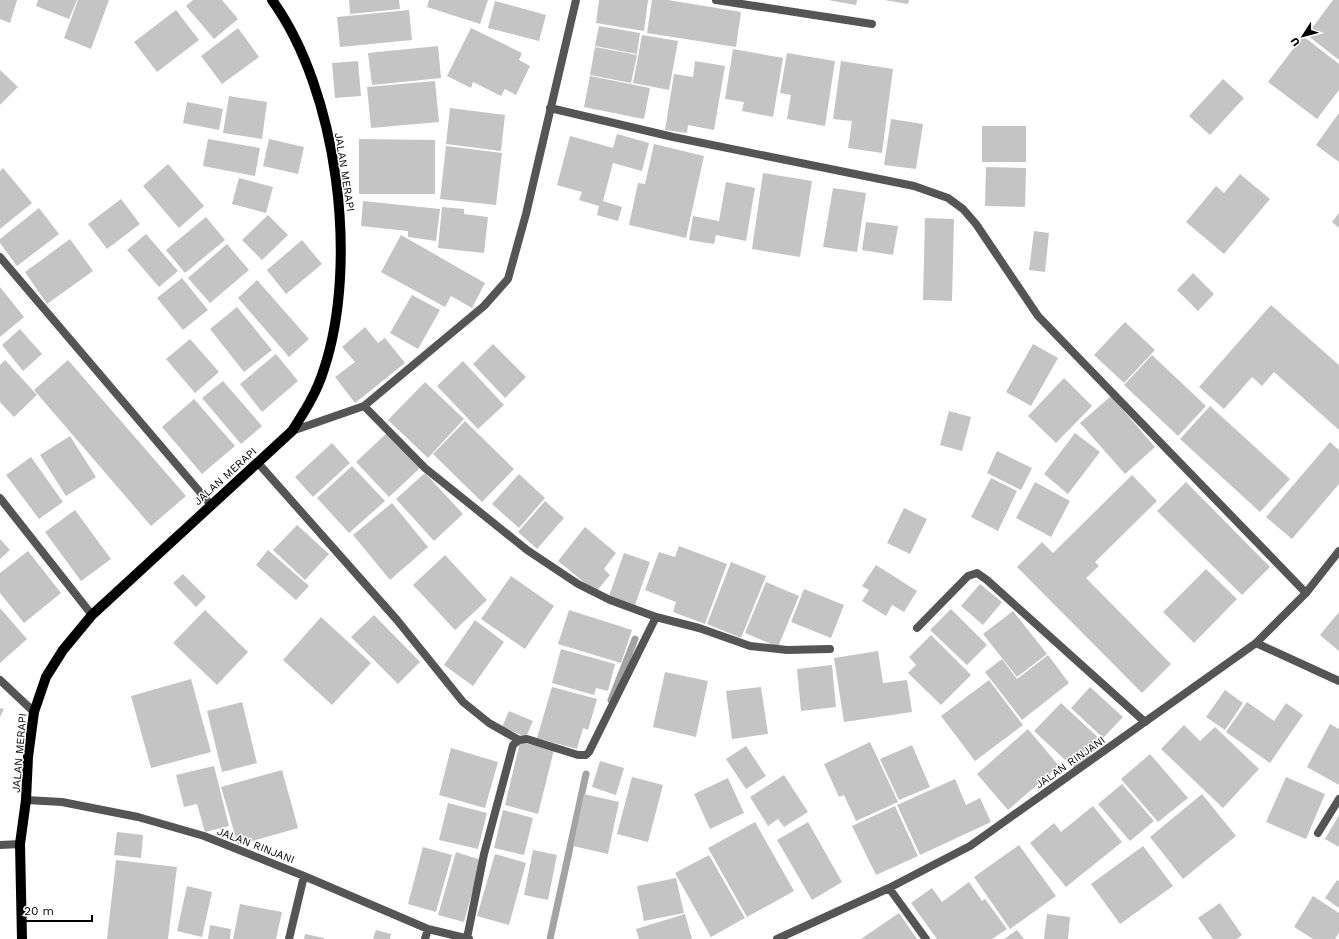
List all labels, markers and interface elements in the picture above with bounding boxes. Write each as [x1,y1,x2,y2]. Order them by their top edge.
north arrow [1283,16,1323,56]
text: U [1288,34,1303,49]
street label: JALAN MERAPI [332,132,357,213]
street label: JALAN MERAPI [191,445,259,508]
street label: JALAN MERAPI [10,713,29,793]
street label: JALAN RINJANI [1033,734,1108,791]
street label: JALAN RINJANI [215,825,296,866]
scale bar [18,897,92,923]
text: 20 m [24,904,54,918]

